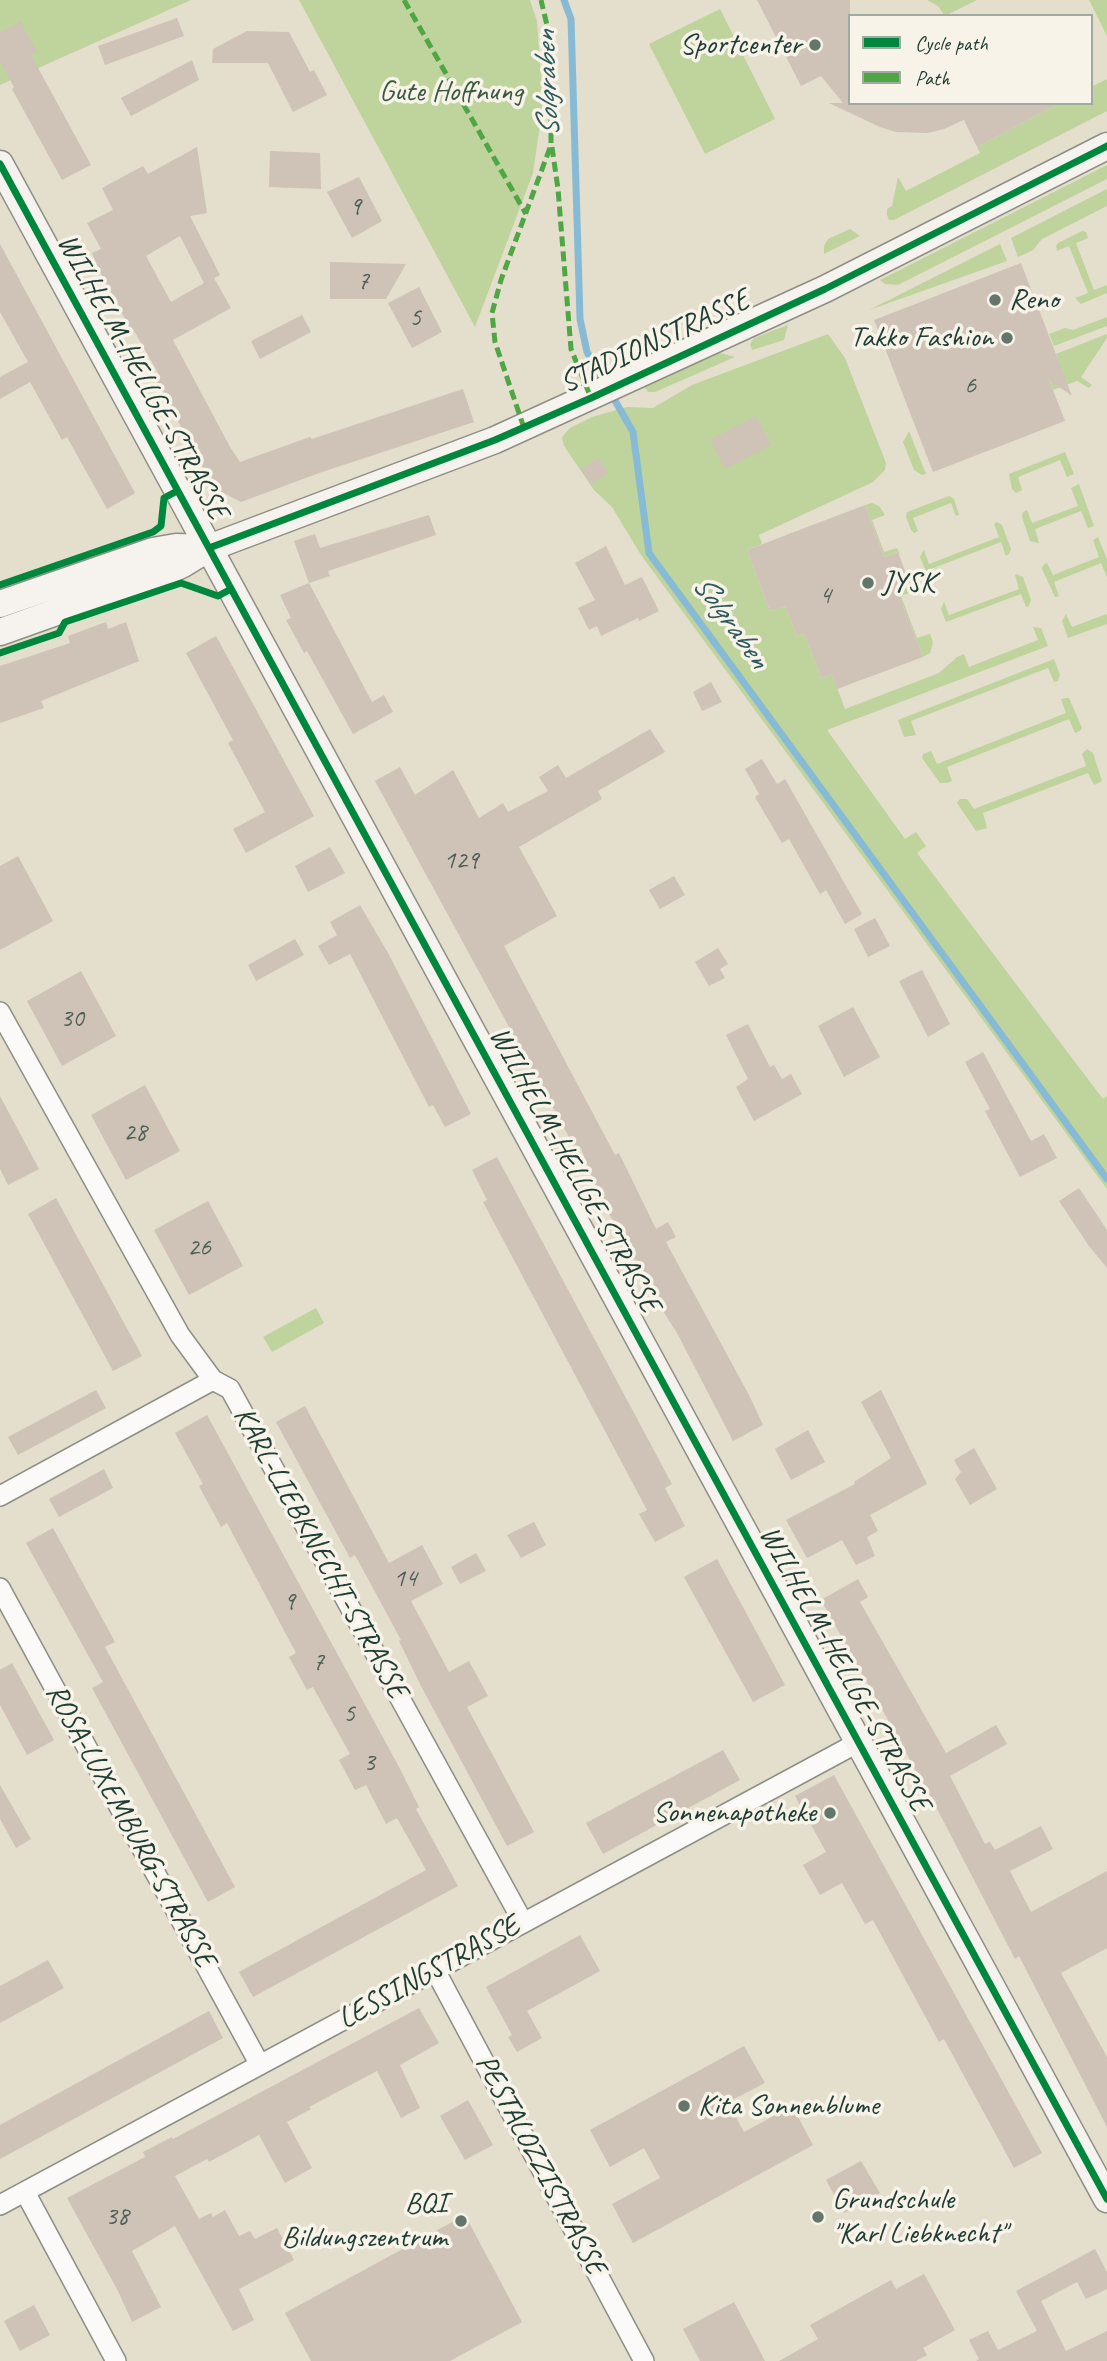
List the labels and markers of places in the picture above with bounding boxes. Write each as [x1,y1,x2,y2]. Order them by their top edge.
place label: Sportcenter [679,27,801,63]
marker: Sportcenter [807,37,823,53]
place label: Reno [1009,282,1059,318]
marker: Reno [987,292,1003,308]
place label: Takko Fashion [850,320,993,356]
marker: Takko Fashion [999,330,1015,346]
place label: JYSK [882,565,935,601]
marker: JYSK [860,575,876,591]
place label: Sonnenapotheke [653,1795,816,1831]
marker: Sonnenapotheke [822,1805,838,1821]
place label: Kita Sonnenblume [698,2088,879,2124]
marker: Kita Sonnenblume [676,2098,692,2114]
place label: Grundschule "Karl Liebknecht" [832,2182,1006,2252]
place label: BQI Bildungszentrum [282,2186,447,2256]
marker: Grundschule "Karl Liebknecht" [810,2209,826,2225]
marker: BQI Bildungszentrum [453,2213,469,2229]

